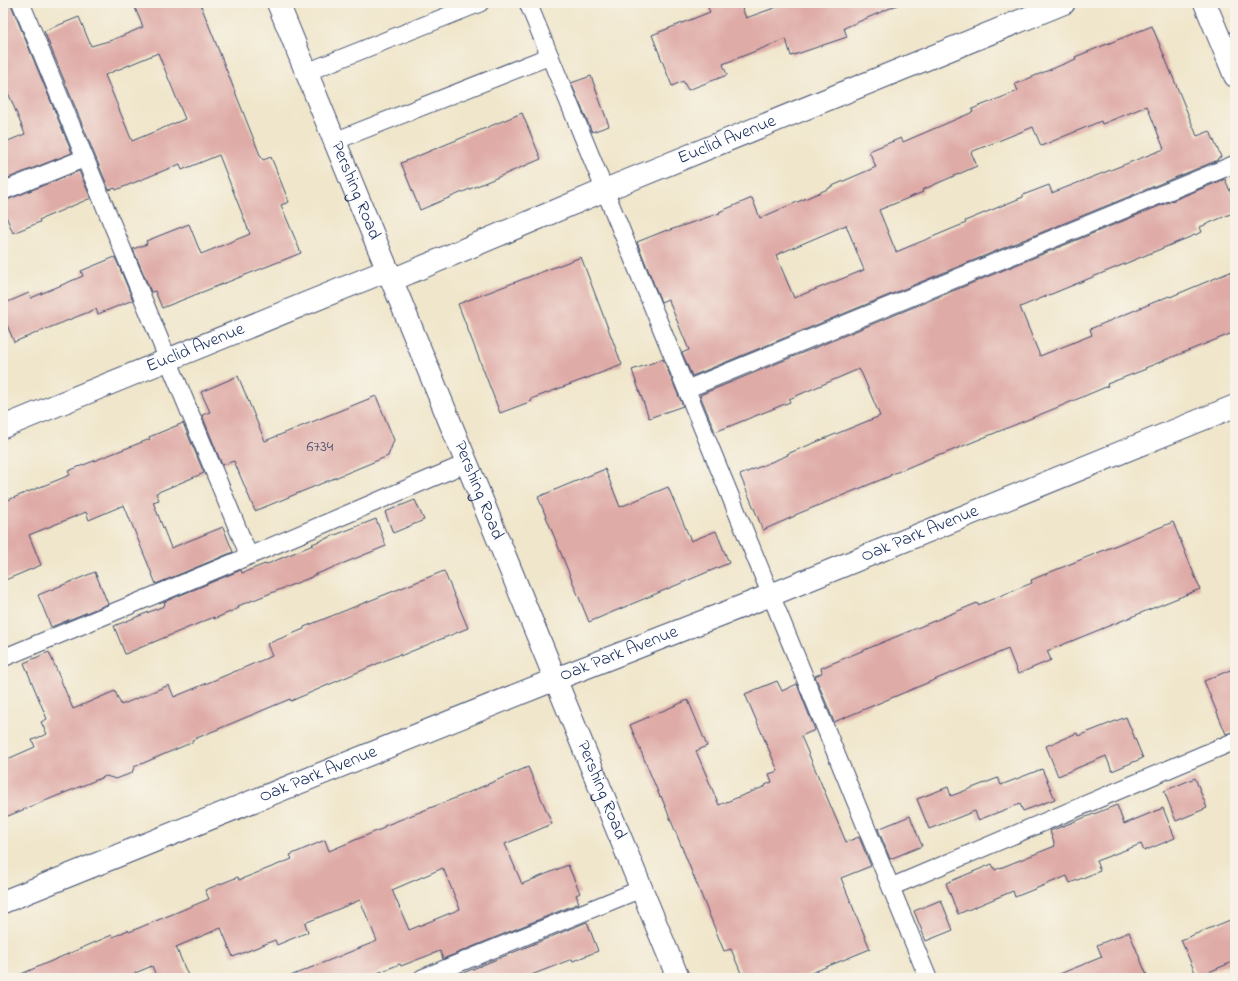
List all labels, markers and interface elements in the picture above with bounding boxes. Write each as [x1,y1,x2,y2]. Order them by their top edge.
street label: Euclid Avenue [674,108,781,172]
street label: Pershing Road [323,137,387,244]
street label: Euclid Avenue [143,316,249,380]
house number: 6734 [307,435,334,459]
street label: Pershing Road [446,437,510,544]
street label: Oak Park Avenue [857,498,984,570]
street label: Oak Park Avenue [556,619,683,689]
street label: Pershing Road [569,737,633,844]
street label: Oak Park Avenue [256,739,382,810]

